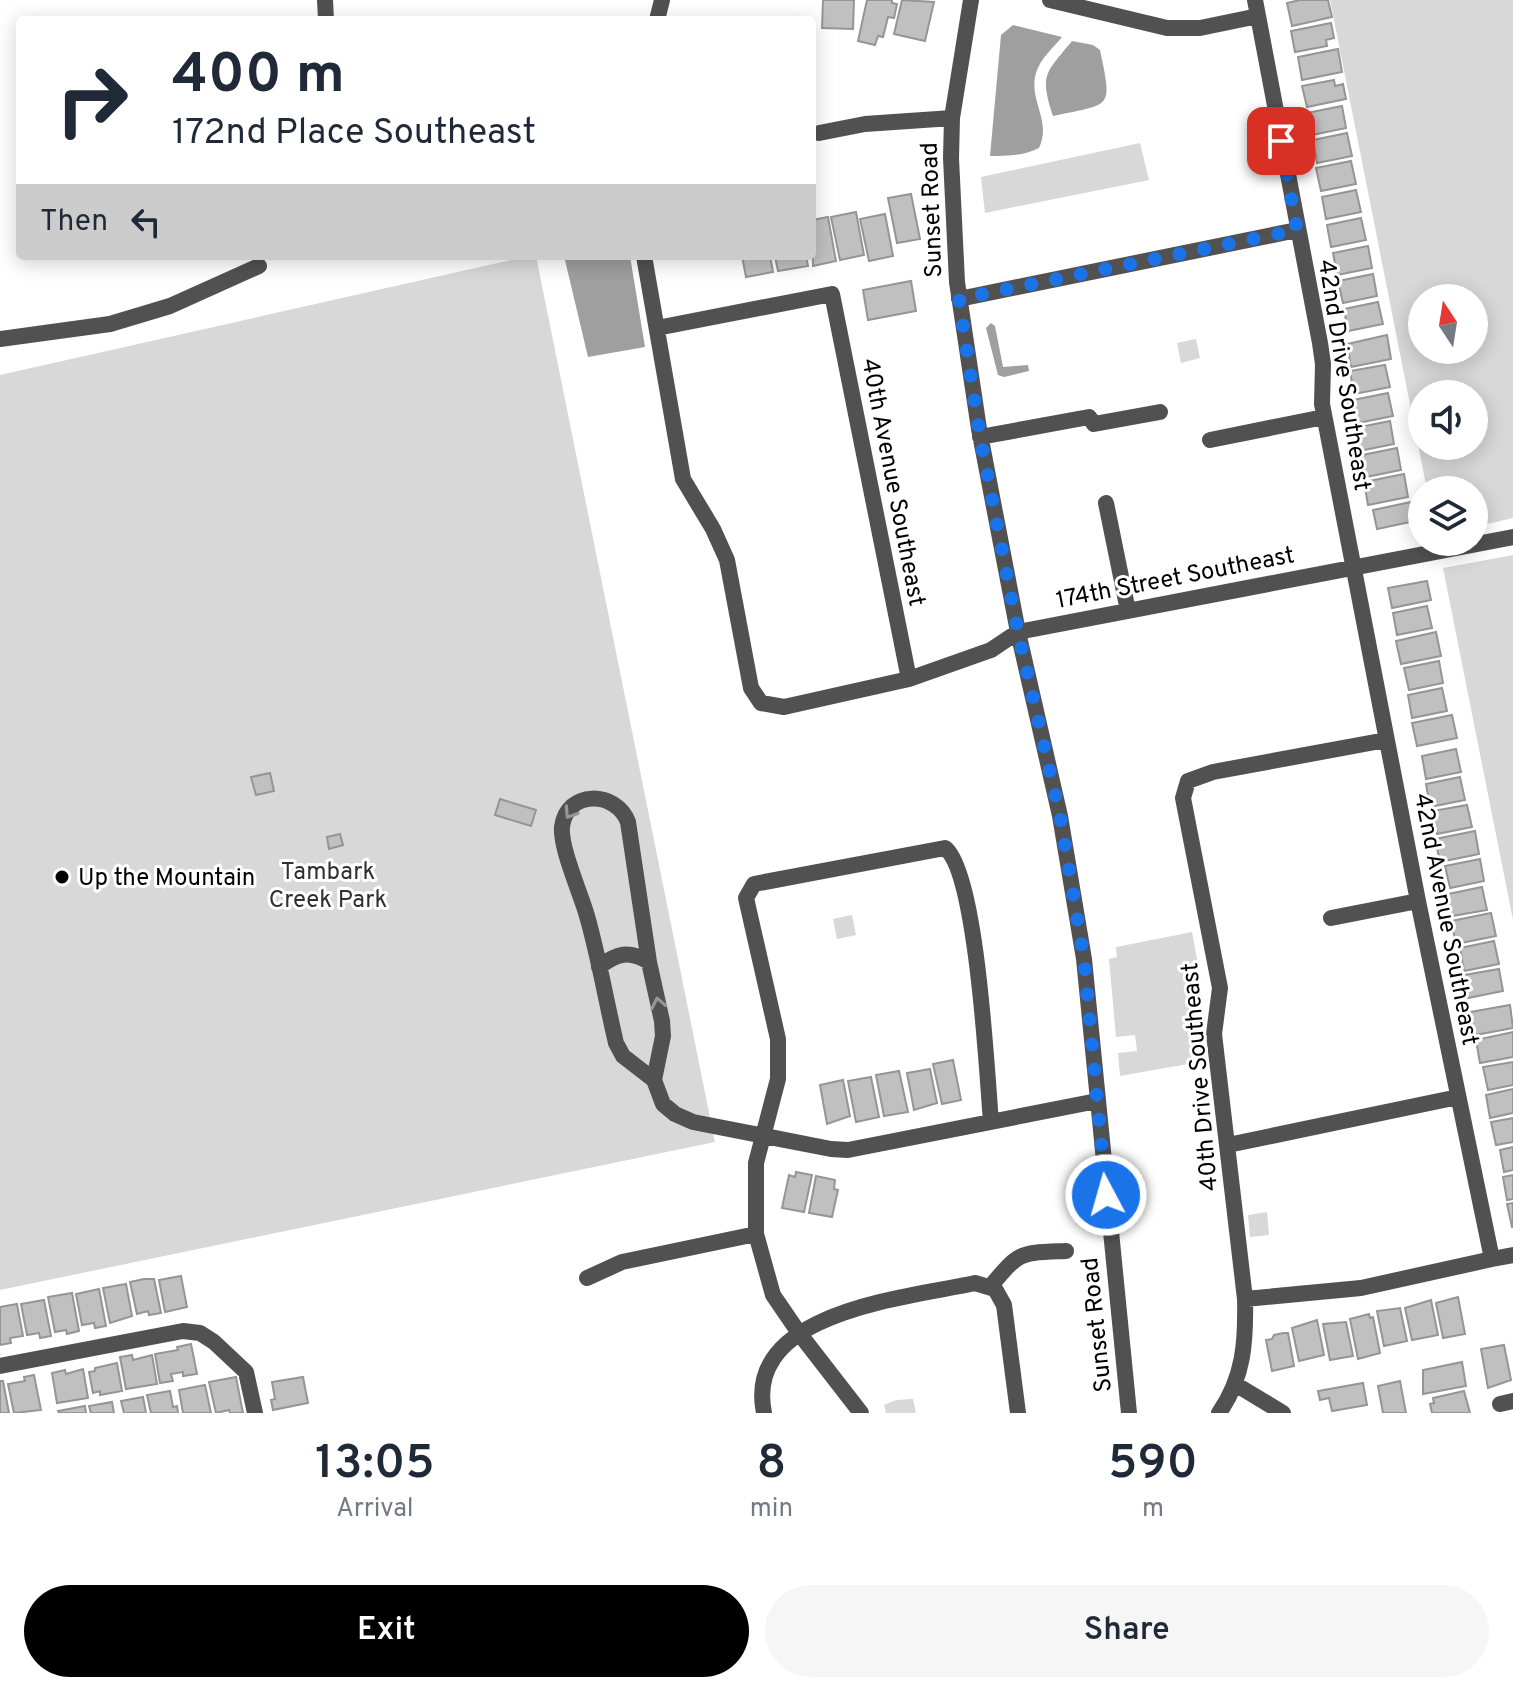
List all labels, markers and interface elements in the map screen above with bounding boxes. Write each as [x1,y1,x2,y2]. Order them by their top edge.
text: 400 m [172,42,345,112]
icon: right [40,48,144,152]
pin [1247,107,1315,175]
text: 172nd Place Southeast [172,111,536,157]
icon: arrive [1259,119,1303,163]
street label: Sunset Road [916,142,950,278]
icon: left [124,200,168,244]
text: Then [40,204,108,241]
street label: 42nd Drive Southeast [1310,257,1376,493]
north arrow [1408,284,1488,364]
map controls [1408,284,1488,556]
street label: 40th Avenue Southeast [853,356,931,609]
button: sound [1408,380,1488,460]
button: layers [1408,476,1488,556]
street label: 174th Street Southeast [1054,541,1297,617]
street label: 42nd Avenue Southeast [1406,791,1484,1048]
one-way arrow [565,805,580,819]
park label: Tambark Creek Park [269,858,387,916]
place label: Up the Mountain [78,864,255,894]
marker: Up the Mountain [53,868,71,886]
street label: 40th Drive Southeast [1176,961,1226,1192]
one-way arrow [650,997,667,1010]
position arrow [1064,1153,1148,1237]
street label: Sunset Road [1076,1256,1120,1394]
text: 13:05 [315,1435,435,1495]
text: 8 [756,1435,786,1495]
text: 590 [1108,1435,1198,1495]
text: Arrival [336,1493,414,1526]
text: min [750,1493,793,1526]
text: m [1142,1493,1164,1526]
button: Exit [24,1585,749,1677]
button: Share [765,1585,1489,1677]

